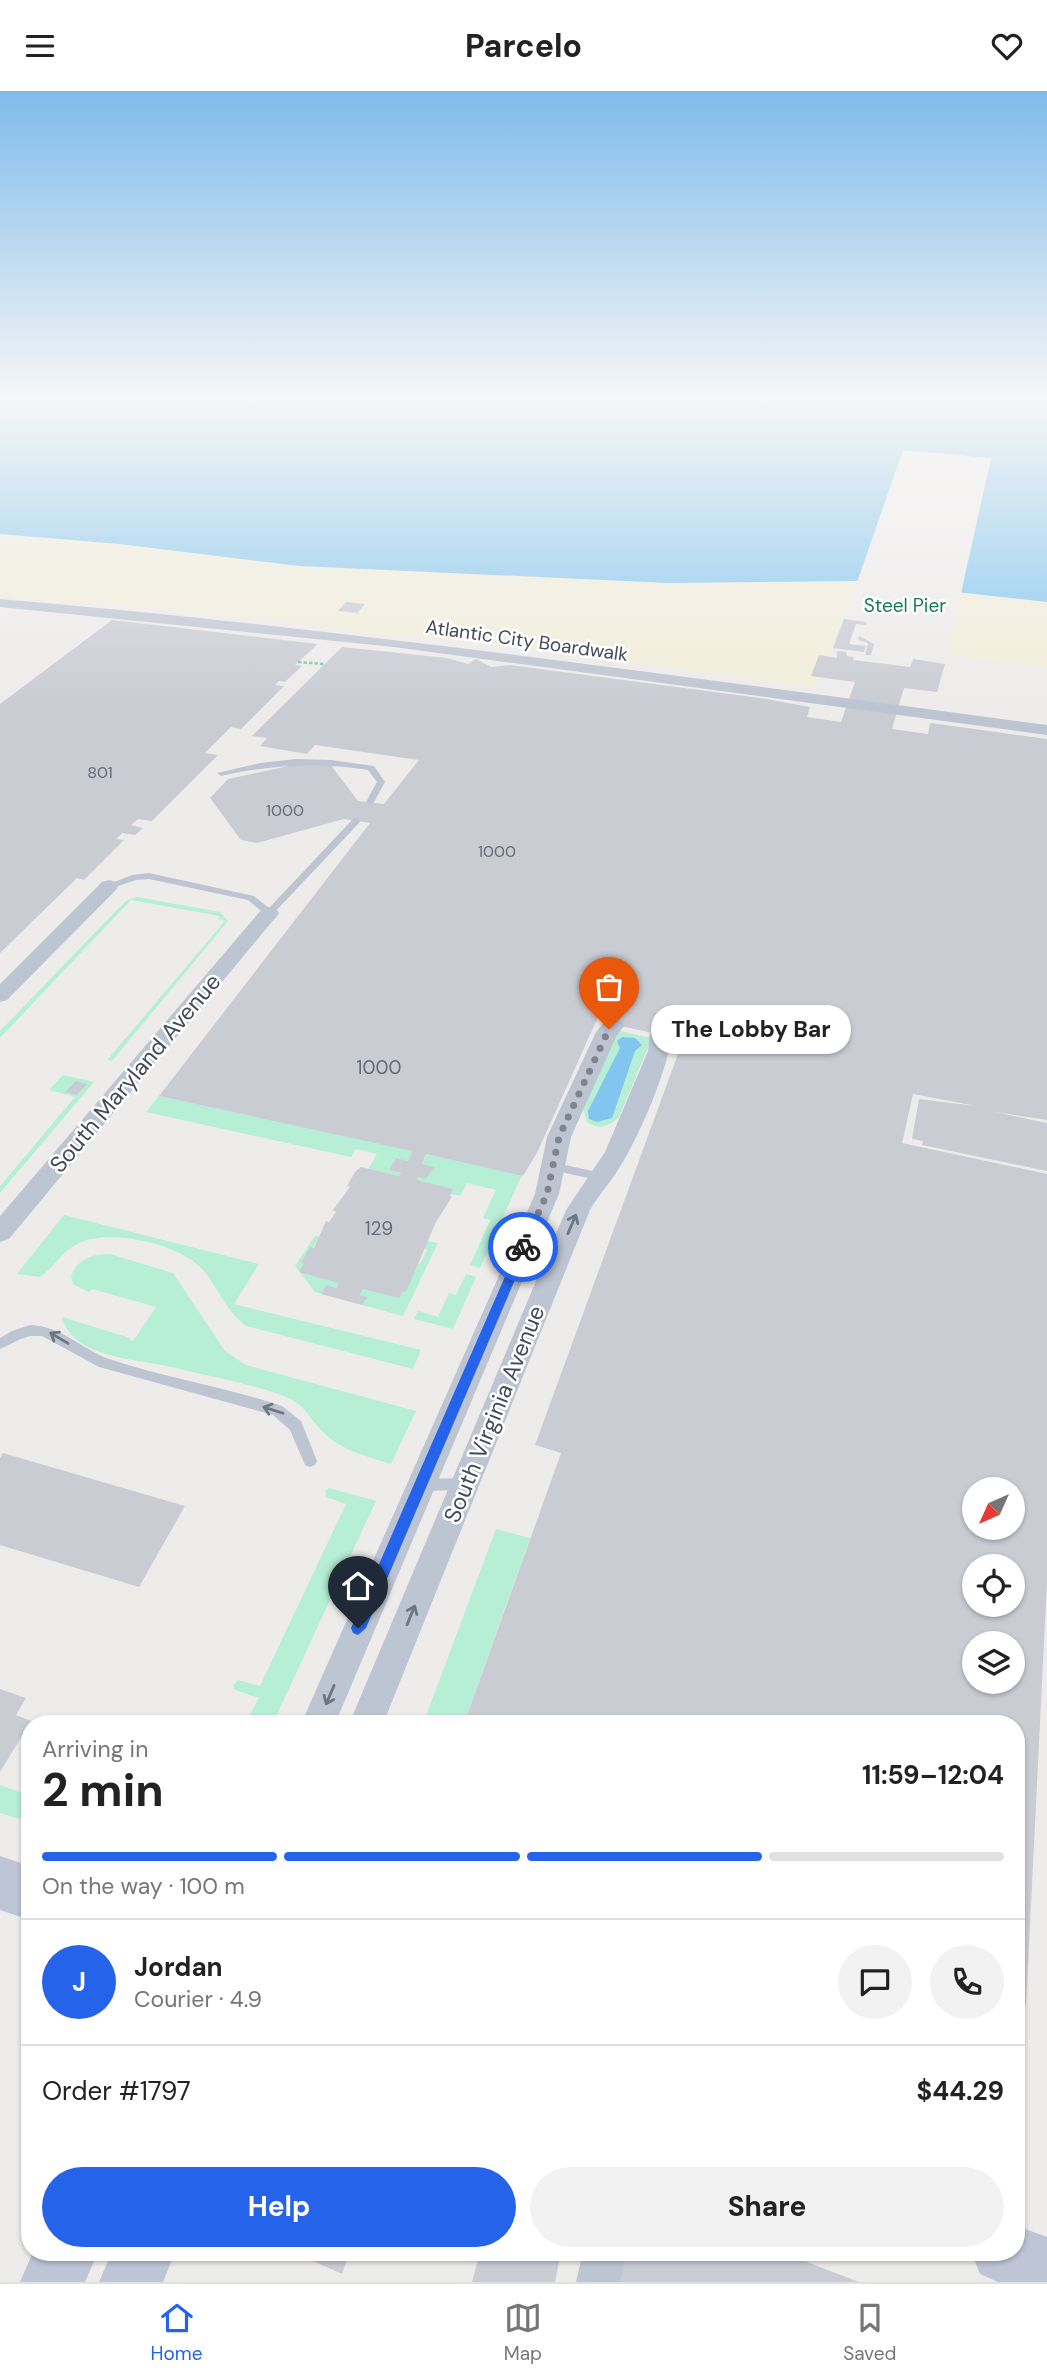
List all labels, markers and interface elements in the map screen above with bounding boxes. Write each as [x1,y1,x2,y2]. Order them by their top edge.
text: Parcelo [465,25,582,67]
icon: menu [21,27,59,65]
icon: heart [988,27,1026,65]
park label: Steel Pier [864,593,946,618]
street label: Atlantic City Boardwalk [424,614,630,667]
house number: 801 [87,762,113,783]
house number: 1000 [266,800,304,821]
house number: 1000 [478,841,516,862]
pin [579,957,639,1029]
street label: South Maryland Avenue [43,967,227,1179]
icon: bag [590,968,628,1006]
callout: The Lobby Bar [651,1005,850,1053]
text: The Lobby Bar [671,1014,831,1044]
house number: 1000 [357,1055,401,1080]
courier [488,1212,558,1282]
one-way arrow [566,1213,579,1235]
house number: 129 [365,1216,393,1241]
icon: bike [504,1228,542,1266]
street label: South Virginia Avenue [437,1301,551,1527]
one-way arrow [50,1331,70,1345]
one-way arrow [263,1403,285,1415]
north arrow [962,1477,1026,1540]
map controls [962,1477,1025,1694]
button: locate [962,1554,1025,1617]
pin [328,1556,388,1628]
icon: home [339,1567,377,1605]
one-way arrow [405,1605,418,1627]
button: layers [962,1631,1025,1694]
one-way arrow [323,1683,336,1705]
text: Arriving in [42,1734,148,1764]
text: 11:59–12:04 [862,1758,1004,1792]
text: 2 min [42,1760,164,1820]
text: On the way · 100 m [42,1871,245,1901]
button: chat [838,1945,912,2019]
button: phone [930,1945,1004,2019]
text: Jordan [134,1950,223,1984]
text: J [72,1965,86,1999]
text: Courier · 4.9 [134,1984,262,2014]
text: Order #1797 [42,2074,191,2108]
text: $44.29 [917,2074,1004,2108]
button: Help [42,2167,516,2247]
button: Share [530,2167,1004,2247]
tab: Home [151,2299,203,2366]
tab: Map [504,2299,542,2366]
tab: Saved [843,2299,896,2366]

